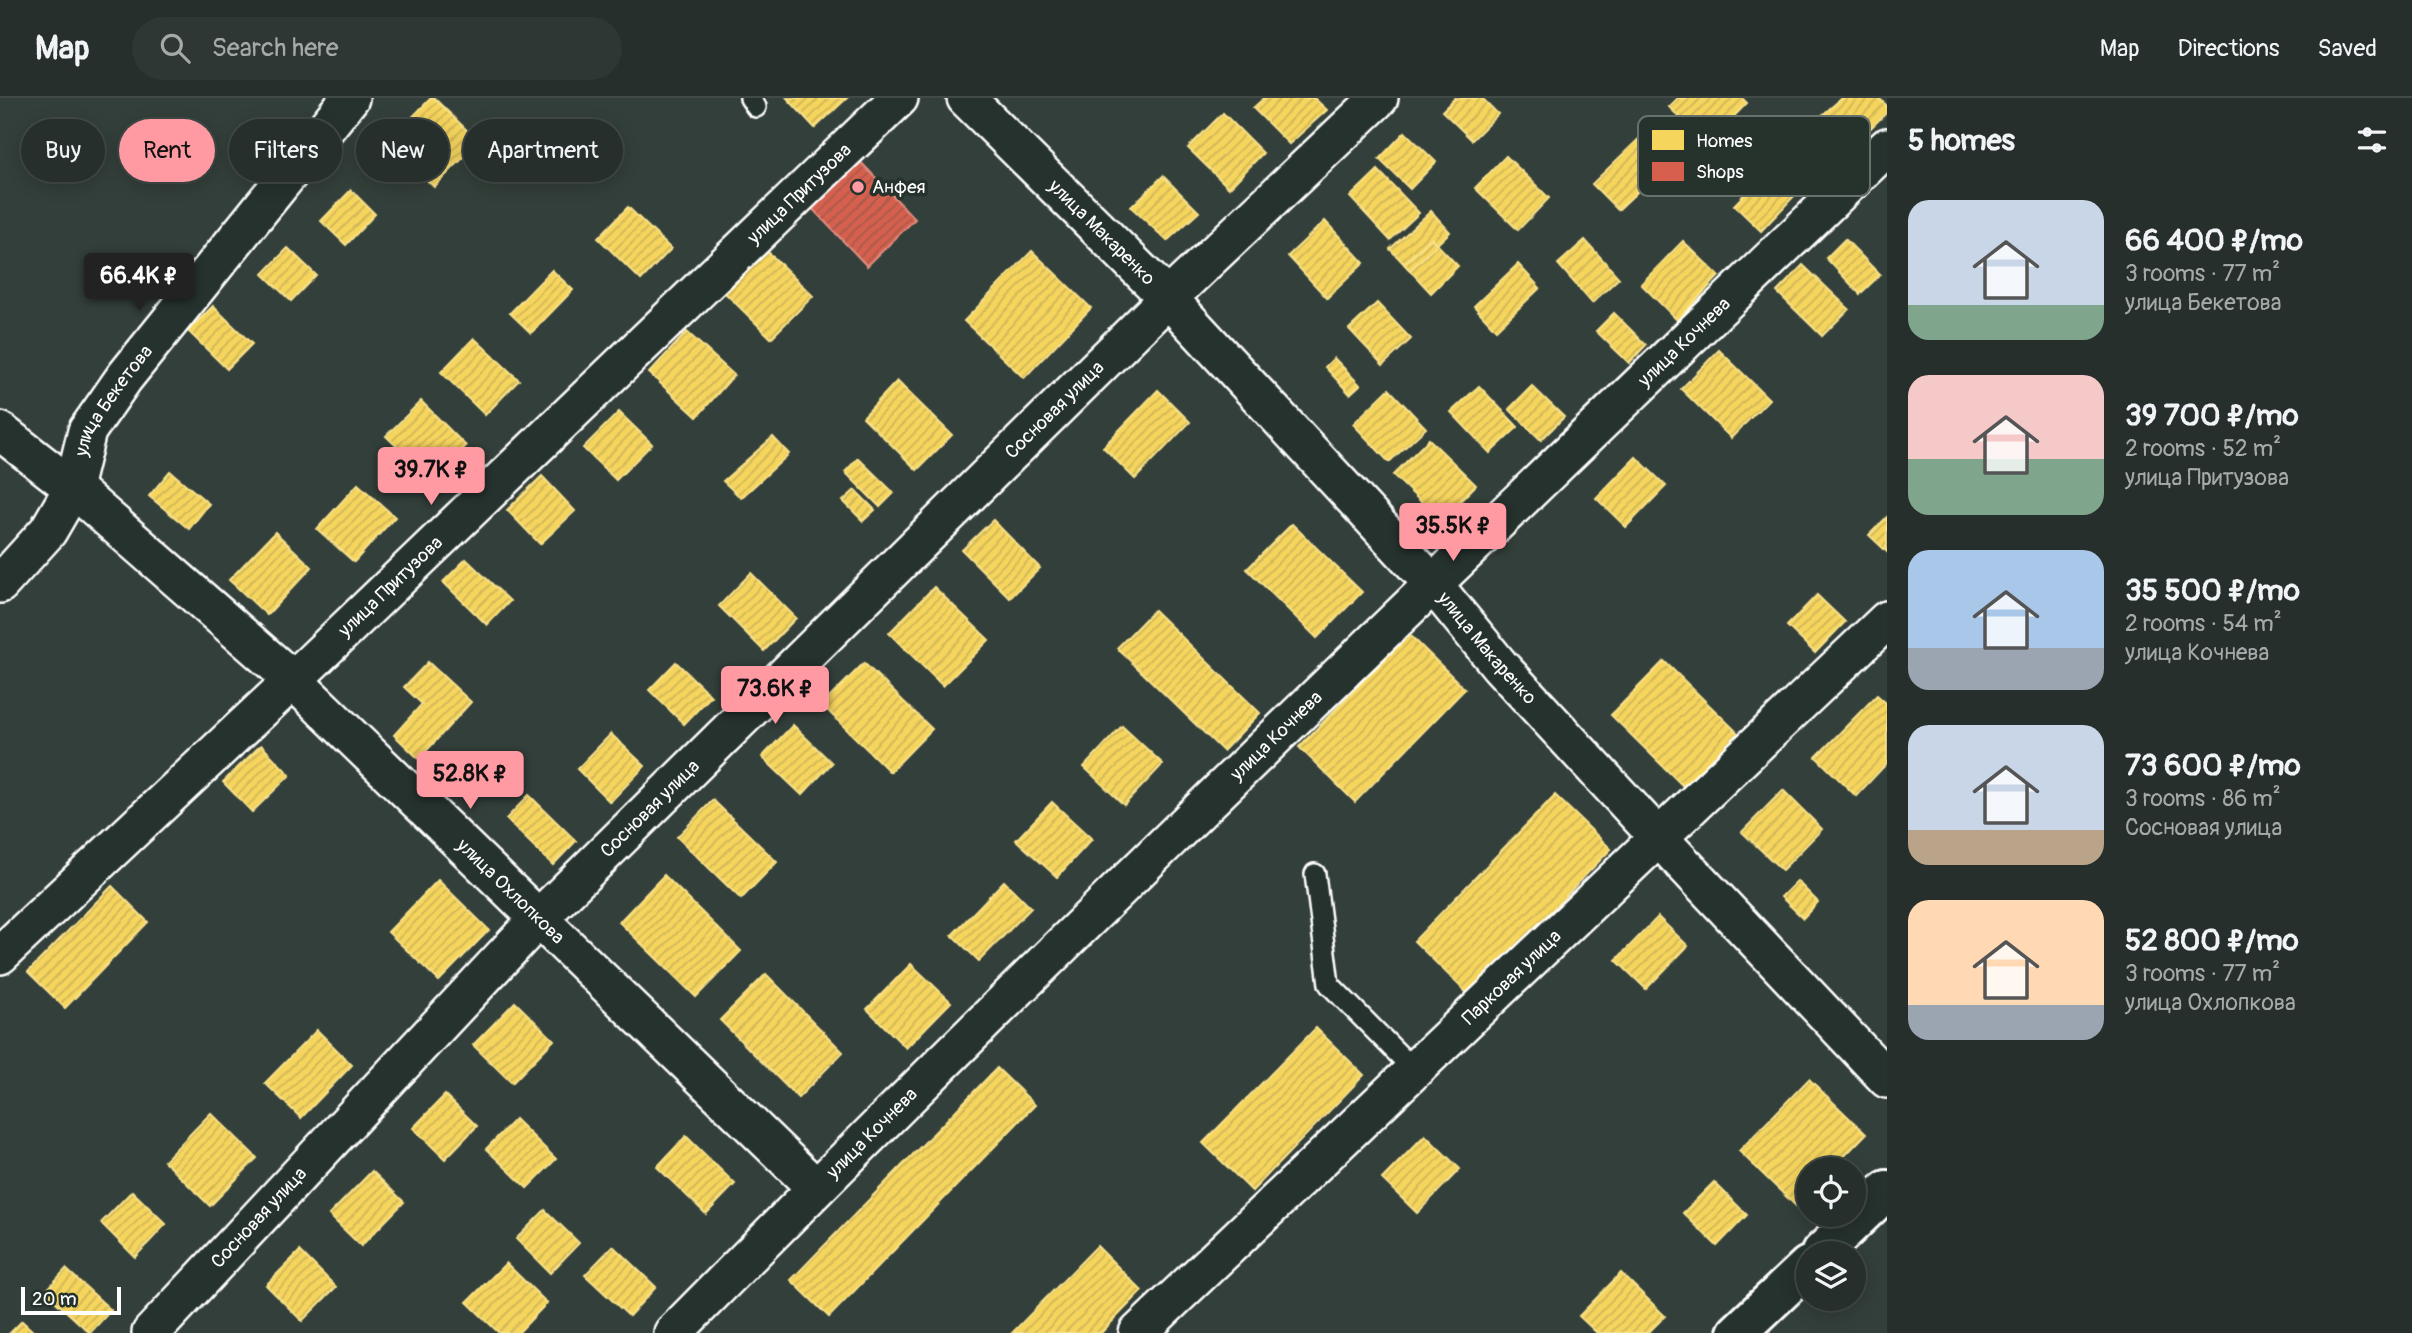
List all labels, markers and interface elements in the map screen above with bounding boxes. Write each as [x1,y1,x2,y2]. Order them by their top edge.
search box [132,17,622,80]
text: Map [35,28,90,69]
icon: search [156,29,194,67]
text: Search here [212,32,339,64]
text: Map [2100,34,2140,63]
text: Directions [2178,34,2279,63]
text: Saved [2317,34,2377,63]
legend [1638,116,1870,196]
chip: Buy [21,119,105,182]
chip: Rent [119,119,215,182]
chip: Filters [229,119,342,182]
chip: New [356,119,449,182]
chip: Apartment [463,119,623,182]
icon: filters [2353,121,2391,159]
text: 5 homes [1908,122,2015,159]
text: Homes [1696,129,1753,153]
street label: улица Притузова [742,138,857,250]
text: Shops [1696,160,1744,184]
street label: улица Макаренко [1043,174,1160,290]
place label: Анфея [872,175,926,199]
marker: Анфея [850,179,866,195]
text: 66 400 ₽/mo [2125,222,2303,259]
icon: home [1964,228,2048,312]
pin: 66.4K ₽ [74,254,204,313]
text: 3 rooms · 77 m² [2125,259,2280,288]
text: 66.4K ₽ [100,261,178,290]
text: улица Бекетова [2125,288,2282,317]
street label: улица Кочнева [1632,292,1736,393]
street label: улица Бекетова [69,340,158,460]
street label: Сосновая улица [1000,356,1109,464]
text: 39 700 ₽/mo [2125,397,2299,434]
icon: home [1964,403,2048,487]
text: 2 rooms · 52 m² [2125,434,2281,463]
pin: 39.7K ₽ [366,448,496,507]
text: 39.7K ₽ [394,455,468,484]
text: улица Притузова [2125,463,2289,492]
pin: 35.5K ₽ [1388,504,1518,563]
text: 35.5K ₽ [1415,511,1491,540]
street label: улица Притузова [333,531,448,643]
text: 35 500 ₽/mo [2125,572,2300,609]
icon: home [1964,578,2048,662]
street label: улица Макаренко [1432,586,1542,710]
text: 2 rooms · 54 m² [2125,609,2282,638]
text: улица Кочнева [2125,638,2269,667]
pin: 73.6K ₽ [710,666,840,726]
text: 73.6K ₽ [737,674,813,703]
street label: улица Кочнева [1225,686,1328,787]
text: 73 600 ₽/mo [2125,747,2301,784]
pin: 52.8K ₽ [405,752,535,811]
icon: home [1964,753,2048,837]
street label: Сосновая улица [595,754,705,863]
text: 52.8K ₽ [433,759,507,788]
text: 3 rooms · 86 m² [2125,784,2281,813]
text: Сосновая улица [2125,813,2282,842]
street label: улица Охлопкова [451,833,570,949]
text: 52 800 ₽/mo [2125,922,2299,959]
street label: Парковая улица [1457,924,1566,1030]
icon: home [1964,928,2048,1012]
text: 3 rooms · 77 m² [2125,959,2280,988]
text: улица Охлопкова [2125,988,2296,1017]
street label: улица Кочнева [820,1082,923,1184]
map controls [1796,1157,1866,1311]
button: locate [1796,1157,1866,1227]
street label: Сосновая улица [206,1162,312,1273]
button: layers [1796,1241,1866,1311]
scale bar [21,1284,121,1316]
text: 20 m [32,1287,77,1311]

